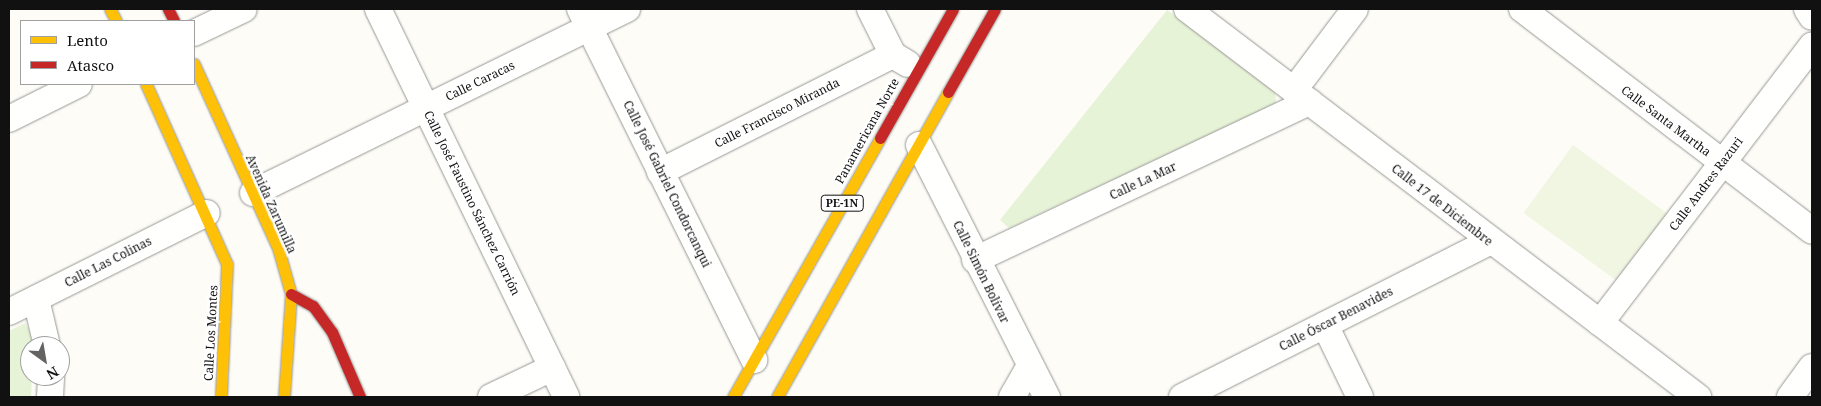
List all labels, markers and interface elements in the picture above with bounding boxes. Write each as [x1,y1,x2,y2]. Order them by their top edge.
legend [20,20,195,85]
text: Lento [67,30,108,50]
text: Atasco [67,55,114,75]
street label: Calle Caracas [443,58,517,104]
street label: Calle Francisco Miranda [712,75,842,151]
street label: Panamericana Norte [832,76,902,186]
street label: Calle Santa Martha [1618,83,1714,159]
street label: Calle José Gabriel Condorcanqui [620,98,714,270]
street label: Calle José Faustino Sánchez Carrión [421,108,523,298]
street label: Calle Andres Razuri [1666,134,1746,234]
street label: Avenida Zarumilla [243,152,299,256]
street label: Calle La Mar [1107,159,1179,203]
street label: Calle 17 de Diciembre [1389,161,1495,249]
road number: PE-1N [821,194,863,212]
street label: Calle Simón Bolívar [950,218,1012,326]
street label: Calle Las Colinas [62,234,154,290]
street label: Calle Óscar Benavides [1277,284,1395,354]
street label: Calle Los Montes [201,285,221,381]
north arrow [20,336,70,386]
text: N [43,362,62,384]

